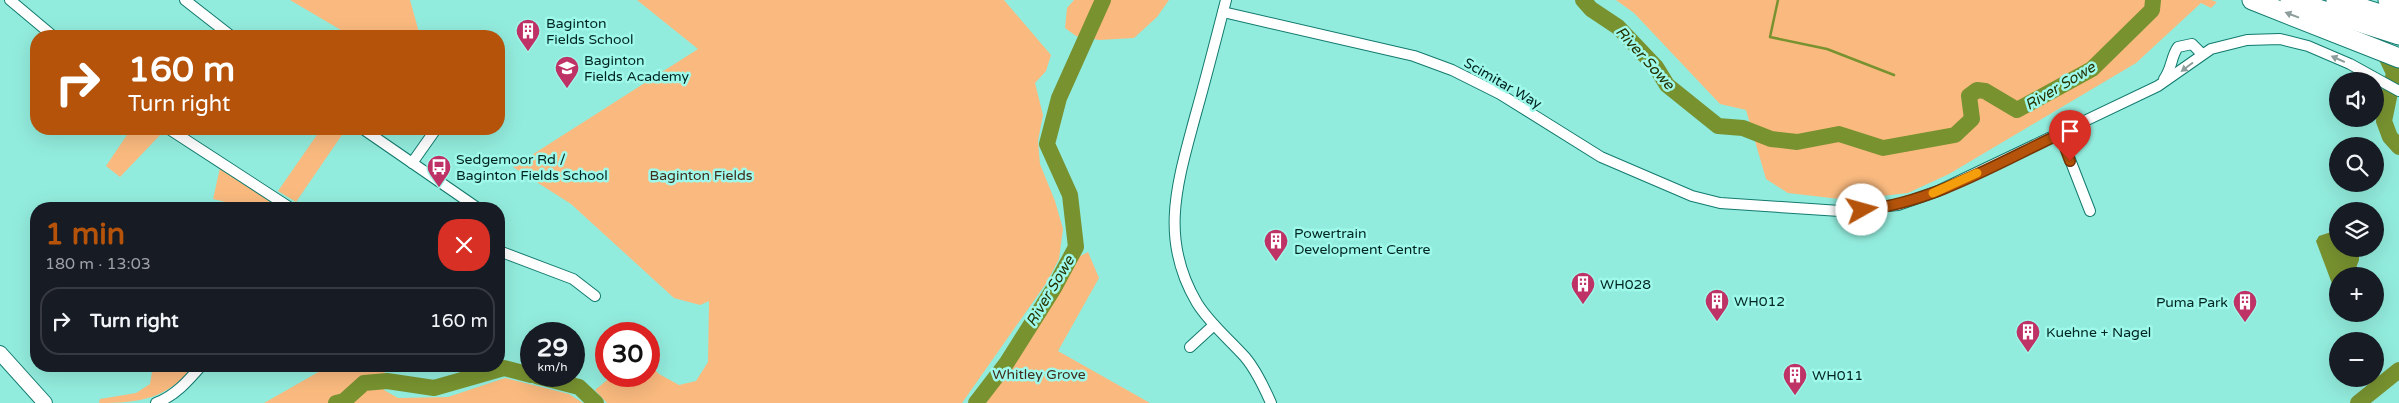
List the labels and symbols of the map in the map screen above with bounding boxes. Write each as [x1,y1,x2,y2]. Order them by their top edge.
one-way arrow [2284,11,2299,19]
place label: Baginton Fields School [546,15,634,48]
building icon: Baginton Fields School [515,18,541,52]
water label: River Sowe [1612,23,1679,94]
place label: Baginton Fields Academy [584,52,690,85]
street label: Scimitar Way [1461,54,1545,113]
school or university icon: Baginton Fields Academy [554,55,580,89]
one-way arrow [2331,55,2345,63]
water label: River Sowe [2022,57,2100,114]
one-way arrow [2181,61,2194,72]
pin [2049,110,2091,161]
place label: Sedgemoor Rd / Baginton Fields School [456,151,608,184]
bus stop icon: Sedgemoor Rd / Baginton Fields School [426,154,452,188]
park label: Baginton Fields [650,167,753,184]
position arrow [1835,183,1887,235]
place label: Powertrain Development Centre [1294,225,1431,258]
building icon: Powertrain Development Centre [1263,228,1289,262]
water label: River Sowe [1022,251,1079,329]
building icon: WH028 [1570,271,1596,305]
place label: WH028 [1600,276,1651,293]
building icon: WH012 [1704,288,1730,322]
building icon: Puma Park [2232,289,2258,323]
place label: WH012 [1734,293,1785,310]
place label: Puma Park [2156,294,2228,311]
building icon: Kuehne + Nagel [2015,319,2041,353]
speed limit sign: 30 [595,322,660,387]
place label: Kuehne + Nagel [2046,324,2151,341]
building icon: WH011 [1782,362,1808,396]
park label: Whitley Grove [992,366,1086,383]
place label: WH011 [1812,367,1863,384]

